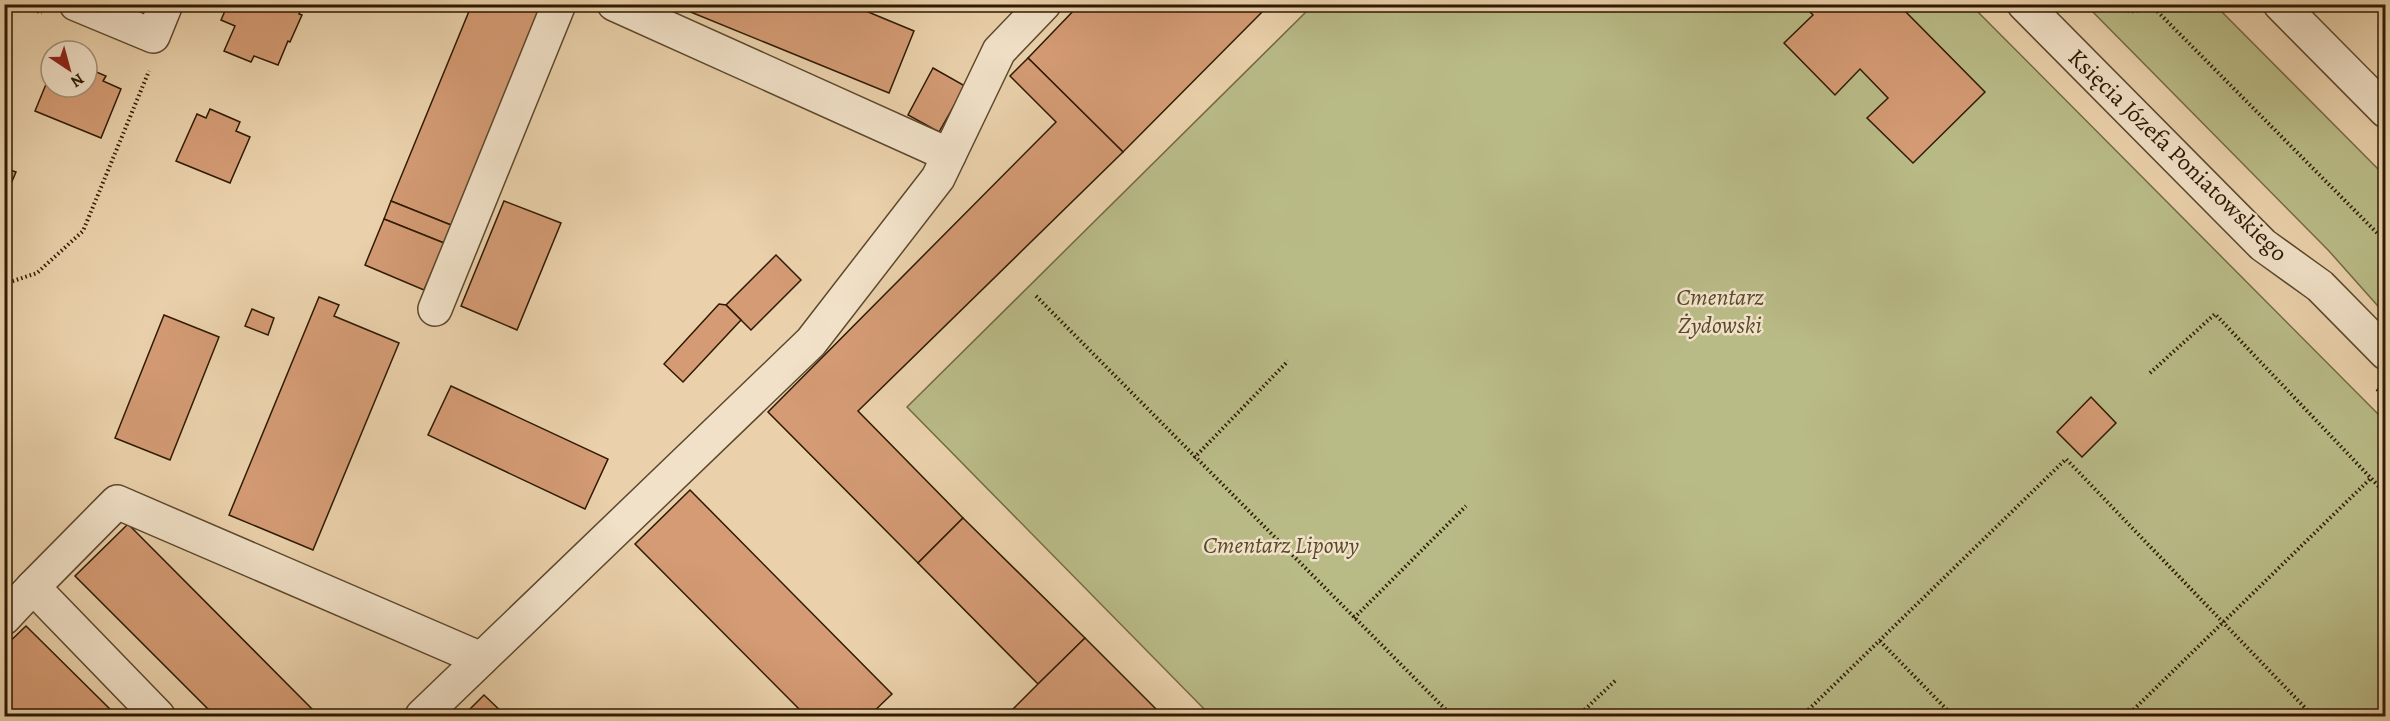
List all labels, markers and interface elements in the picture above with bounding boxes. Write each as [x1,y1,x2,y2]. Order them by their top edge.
north arrow [39,39,99,99]
street label: Księcia Józefa Poniatowskiego [2061,41,2295,269]
text: N [66,68,88,93]
park label: Cmentarz Żydowski [1676,281,1764,341]
park label: Cmentarz Lipowy [1203,529,1360,561]

